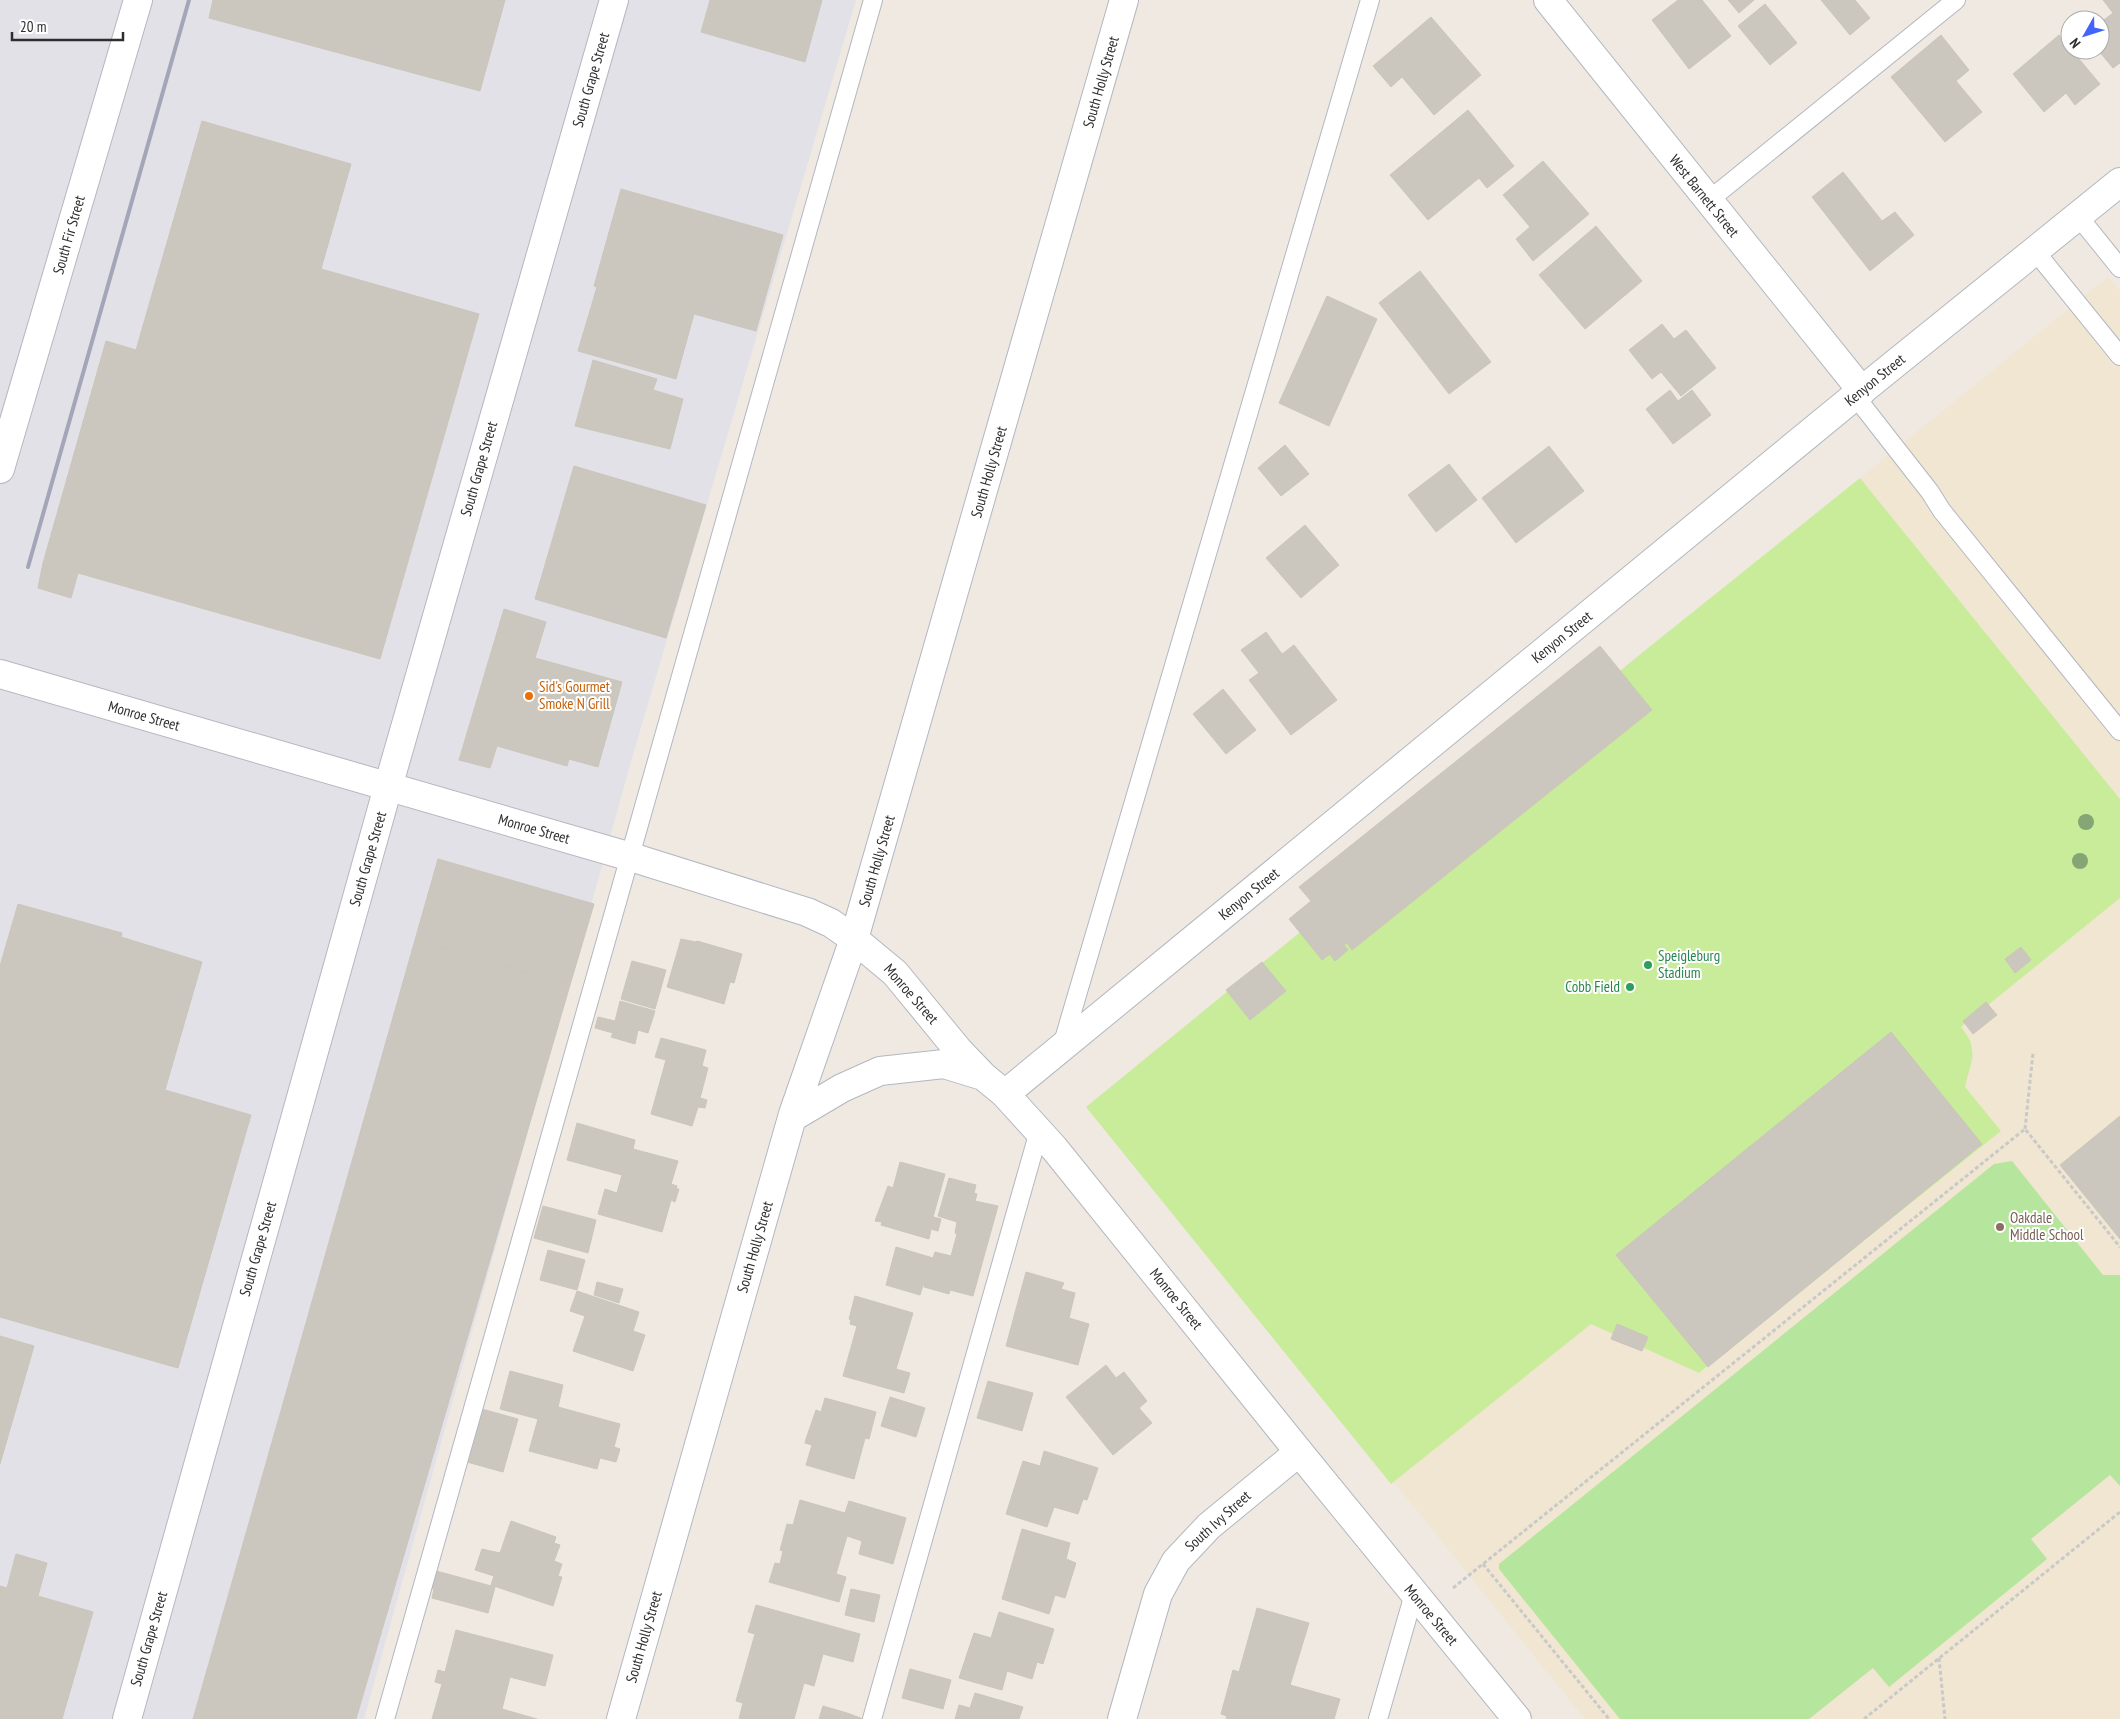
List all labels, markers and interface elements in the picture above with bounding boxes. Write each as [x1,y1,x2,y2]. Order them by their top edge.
scale bar [12,10,124,42]
north arrow [2060,10,2110,60]
text: 20 m [20,17,46,36]
street label: South Grape Street [568,30,613,129]
street label: South Holly Street [1078,34,1123,130]
text: N [2066,35,2084,52]
street label: West Barnett Street [1665,151,1743,241]
street label: South Fir Street [48,193,89,276]
street label: Kenyon Street [1841,349,1909,410]
street label: South Grape Street [456,419,501,518]
street label: South Holly Street [966,424,1011,520]
street label: Kenyon Street [1528,606,1596,667]
place label: Sid's Gourmet Smoke N Grill [539,677,610,713]
marker: Sid's Gourmet Smoke N Grill [523,690,535,702]
street label: Monroe Street [106,696,182,735]
street label: South Grape Street [345,809,390,908]
street label: Monroe Street [496,809,572,848]
street label: South Holly Street [854,813,899,909]
street label: Kenyon Street [1215,863,1283,924]
place label: Speigleburg Stadium [1658,946,1720,982]
marker: Speigleburg Stadium [1642,959,1654,971]
street label: Monroe Street [880,960,943,1028]
place label: Cobb Field [1565,977,1620,996]
marker: Cobb Field [1624,981,1636,993]
street label: South Grape Street [235,1199,280,1298]
street label: South Holly Street [732,1199,777,1295]
place label: Oakdale Middle School [2010,1208,2084,1244]
marker: Oakdale Middle School [1994,1221,2006,1233]
street label: Monroe Street [1146,1264,1207,1333]
street label: South Ivy Street [1181,1486,1255,1555]
street label: Monroe Street [1400,1580,1462,1649]
street label: South Grape Street [126,1589,171,1688]
street label: South Holly Street [621,1589,666,1685]

